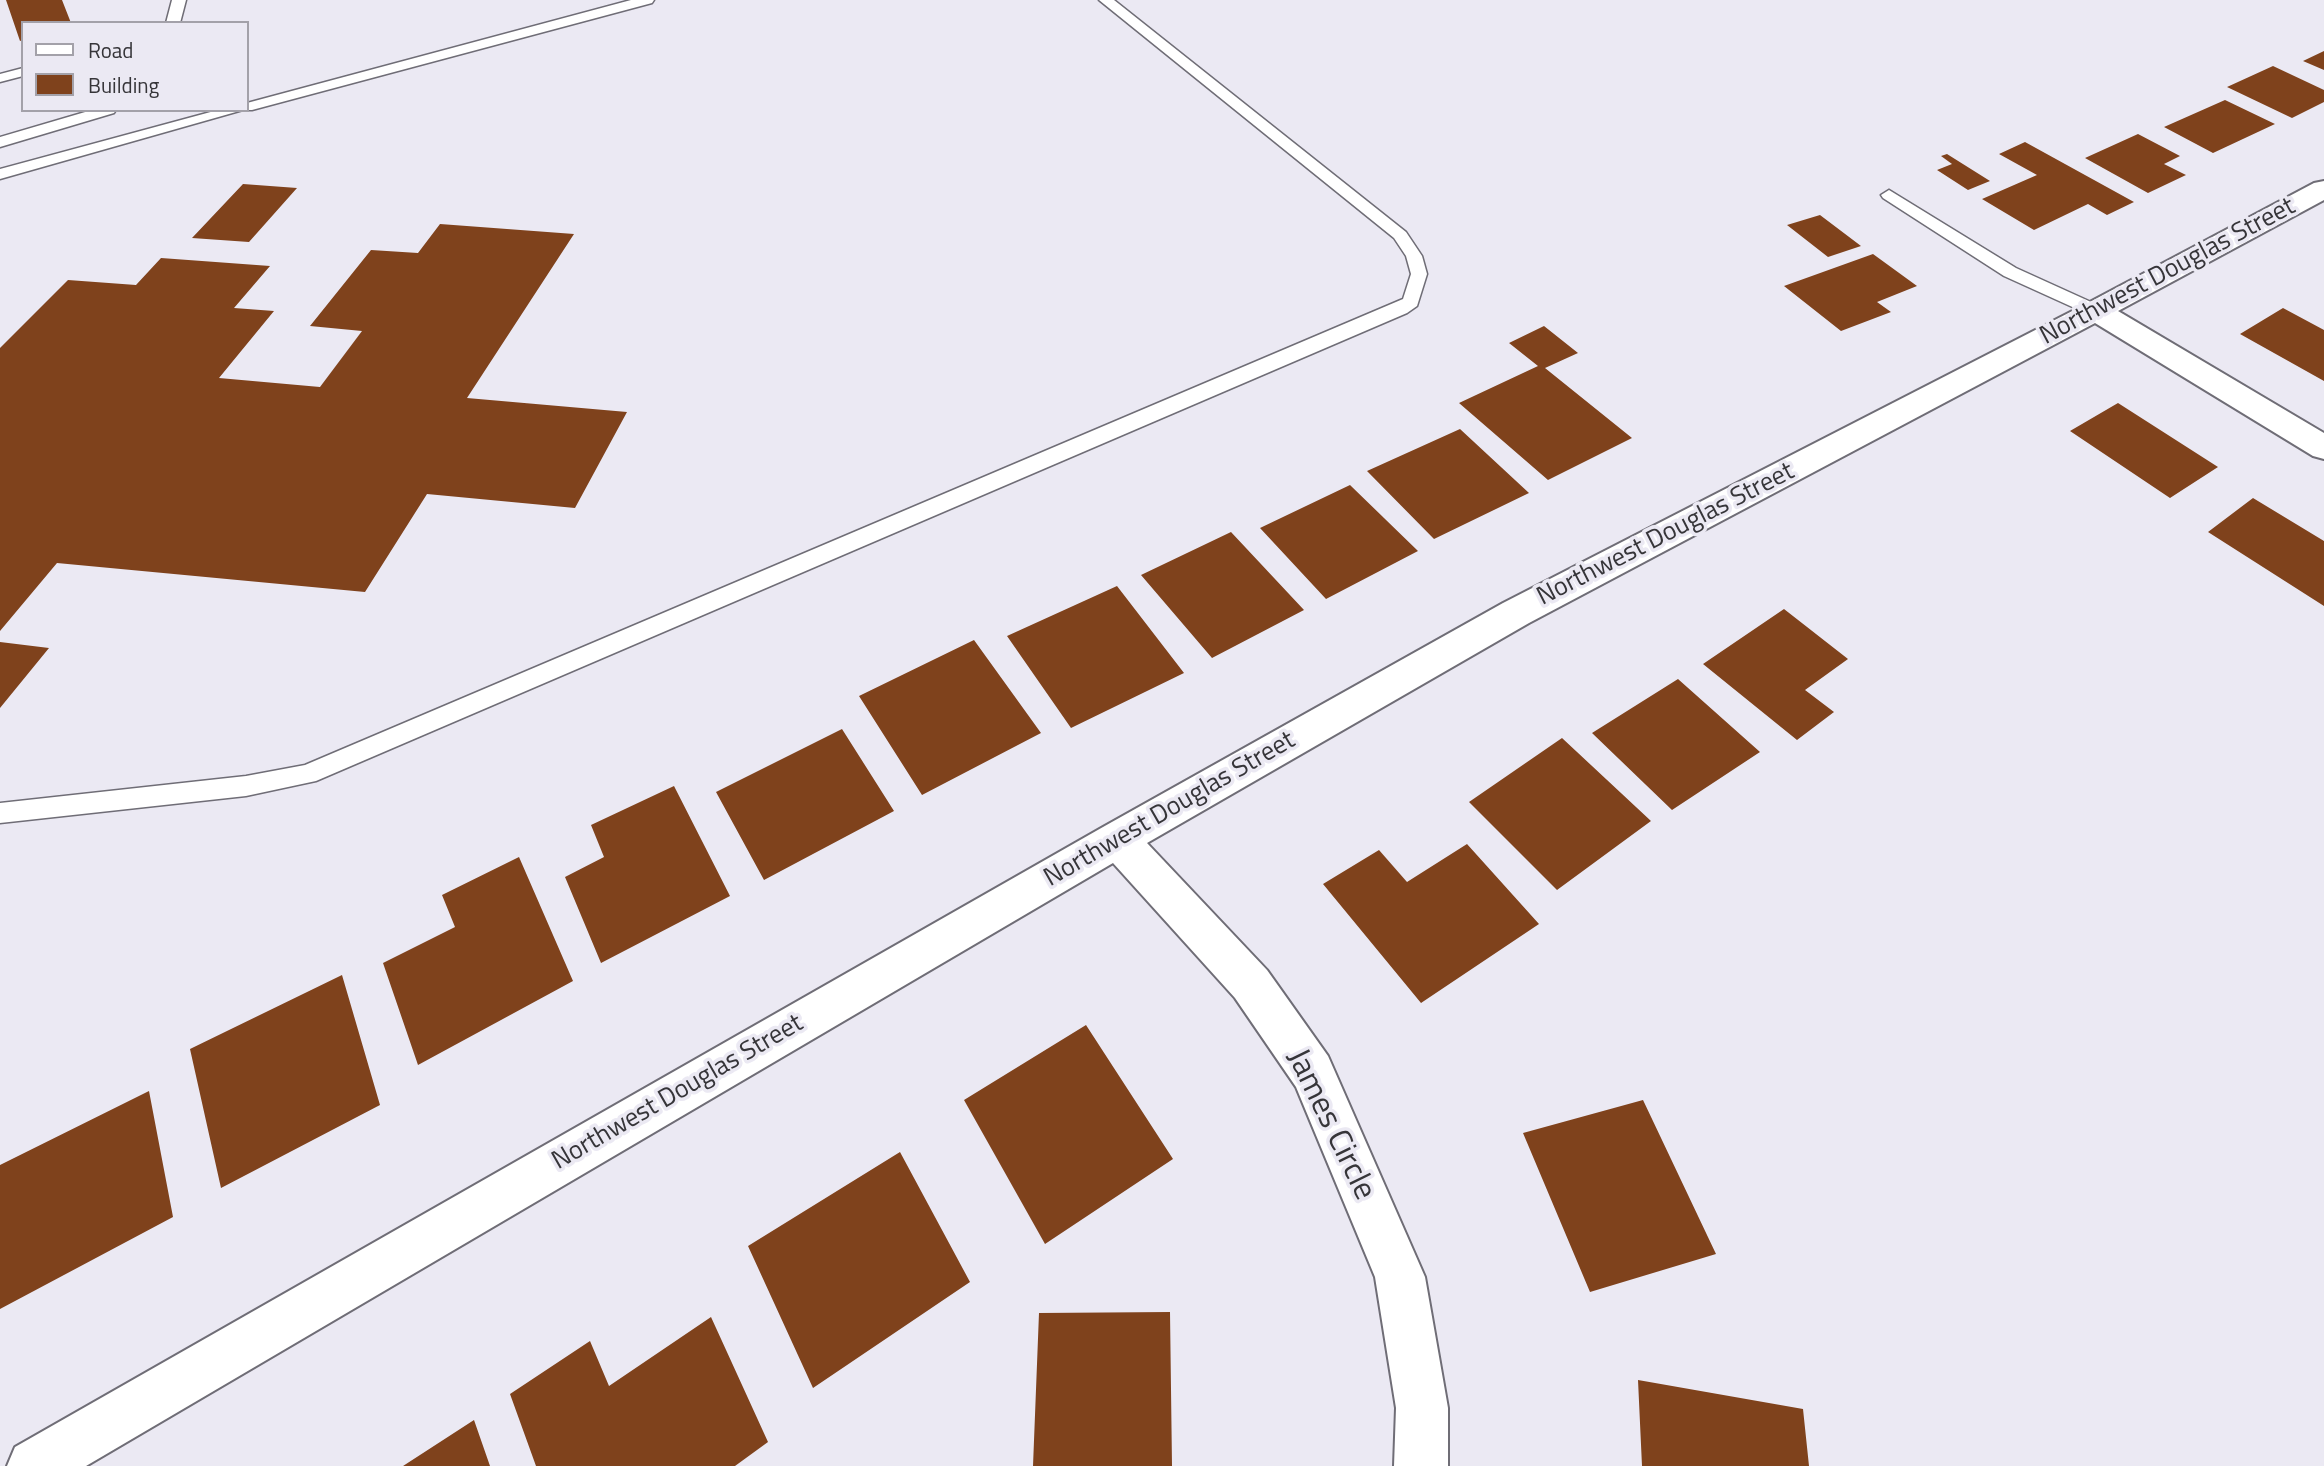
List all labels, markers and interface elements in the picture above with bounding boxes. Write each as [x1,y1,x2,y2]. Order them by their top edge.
legend [21,21,248,112]
text: Road [88,34,133,66]
text: Building [88,69,159,101]
street label: Northwest Douglas Street [2035,191,2301,353]
street label: Northwest Douglas Street [1532,457,1800,613]
street label: Northwest Douglas Street [1039,725,1301,895]
street label: Northwest Douglas Street [547,1008,809,1178]
street label: James Circle [1277,1043,1383,1207]

